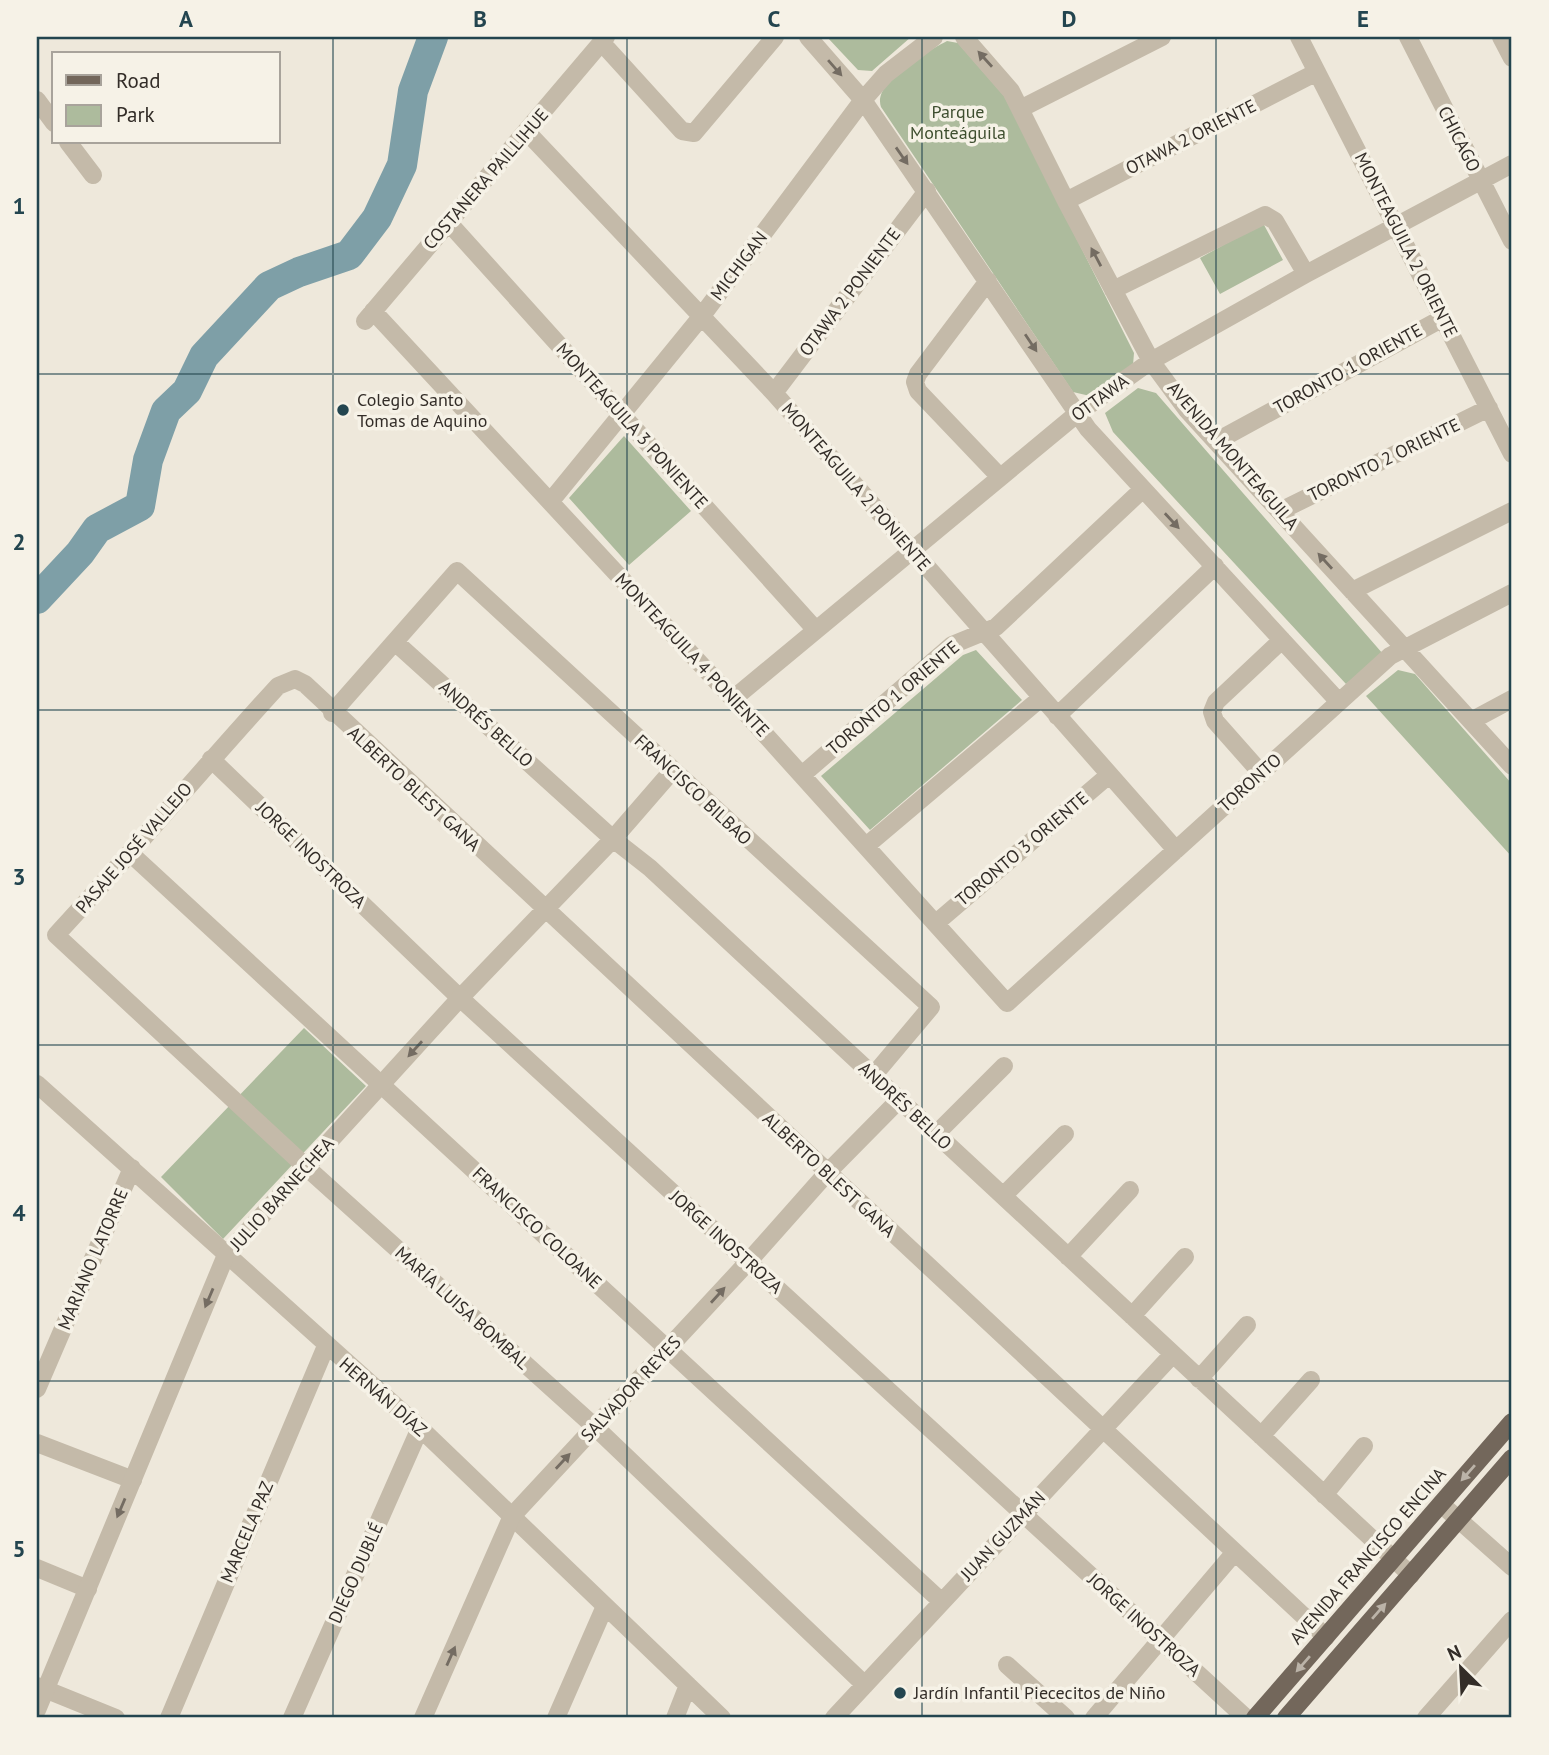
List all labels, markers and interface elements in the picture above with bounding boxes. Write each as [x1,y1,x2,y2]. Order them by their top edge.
text: A [179,4,193,33]
text: B [473,4,487,33]
text: C [768,4,781,33]
text: D [1062,4,1076,33]
text: E [1357,4,1369,33]
one-way arrow [978,51,993,68]
legend [52,52,280,144]
one-way arrow [827,59,843,77]
text: Road [116,67,160,94]
street label: OTAWA 2 ORIENTE [1122,94,1260,179]
park label: Parque Monteáguila [910,100,1006,144]
text: Park [116,101,155,128]
street label: CHICAGO [1433,102,1486,176]
street label: COSTANERA PAILLIHUE [418,103,553,254]
one-way arrow [895,147,909,165]
street label: MONTEAGUILA 2 ORIENTE [1350,148,1463,341]
text: 1 [12,191,26,220]
street label: OTAWA 2 PONIENTE [794,223,905,360]
street label: MICHIGAN [705,227,772,305]
one-way arrow [1090,248,1102,267]
street label: TORONTO 1 ORIENTE [1269,318,1426,419]
one-way arrow [1024,334,1037,353]
street label: MONTEAGUILA 3 PONIENTE [552,338,713,514]
street label: OTTAWA [1066,369,1133,426]
street label: AVENIDA MONTEAGUILA [1163,377,1304,535]
place label: Colegio Santo Tomas de Aquino [357,388,487,432]
street label: MONTEAGUILA 2 PONIENTE [777,398,936,576]
marker: Colegio Santo Tomas de Aquino [335,402,351,418]
street label: TORONTO 2 ORIENTE [1304,413,1464,506]
one-way arrow [1164,512,1180,529]
text: 2 [12,527,26,556]
one-way arrow [1317,552,1333,569]
street label: MONTEAGUILA 4 PONIENTE [610,568,774,741]
street label: TORONTO 1 ORIENTE [822,635,964,760]
street label: ANDRÉS BELLO [434,675,538,772]
street label: ALBERTO BLEST GANA [343,721,486,856]
street label: FRANCISCO BILBAO [630,729,757,850]
street label: TORONTO [1213,748,1286,817]
street label: PASAJE JOSÉ VALLEJO [70,777,197,918]
street label: TORONTO 3 ORIENTE [951,786,1093,911]
street label: JORGE INOSTROZA [251,796,371,913]
text: 3 [12,862,26,891]
one-way arrow [407,1040,423,1058]
street label: ANDRÉS BELLO [854,1057,957,1155]
street label: ALBERTO BLEST GANA [758,1107,901,1242]
street label: JULIO BARNECHEA [224,1132,339,1256]
street label: FRANCISCO COLOANE [468,1162,607,1294]
street label: MARIANO LATORRE [52,1184,133,1333]
street label: JORGE INOSTROZA [664,1184,788,1299]
text: 4 [12,1198,26,1227]
street label: MARÍA LUISA BOMBAL [390,1241,534,1374]
one-way arrow [710,1286,726,1304]
one-way arrow [203,1288,214,1309]
street label: SALVADOR REYES [576,1331,686,1446]
street label: HERNÁN DÍAZ [335,1352,432,1441]
one-way arrow [555,1452,571,1470]
street label: AVENIDA FRANCISCO ENCINA [1284,1462,1451,1649]
one-way arrow [1460,1464,1476,1482]
street label: MARCELA PAZ [215,1478,278,1586]
street label: JUAN GUZMÁN [955,1486,1050,1586]
one-way arrow [116,1498,127,1519]
street label: DIEGO DUBLÉ [323,1519,388,1627]
text: 5 [12,1534,26,1563]
street label: JORGE INOSTROZA [1082,1567,1206,1682]
one-way arrow [1371,1603,1386,1620]
north arrow [1426,1632,1496,1702]
text: N [1444,1639,1465,1666]
one-way arrow [445,1645,456,1666]
one-way arrow [1296,1655,1311,1672]
place label: Jardín Infantil Piececitos de Niño [913,1681,1165,1704]
marker: Jardín Infantil Piececitos de Niño [892,1685,908,1701]

